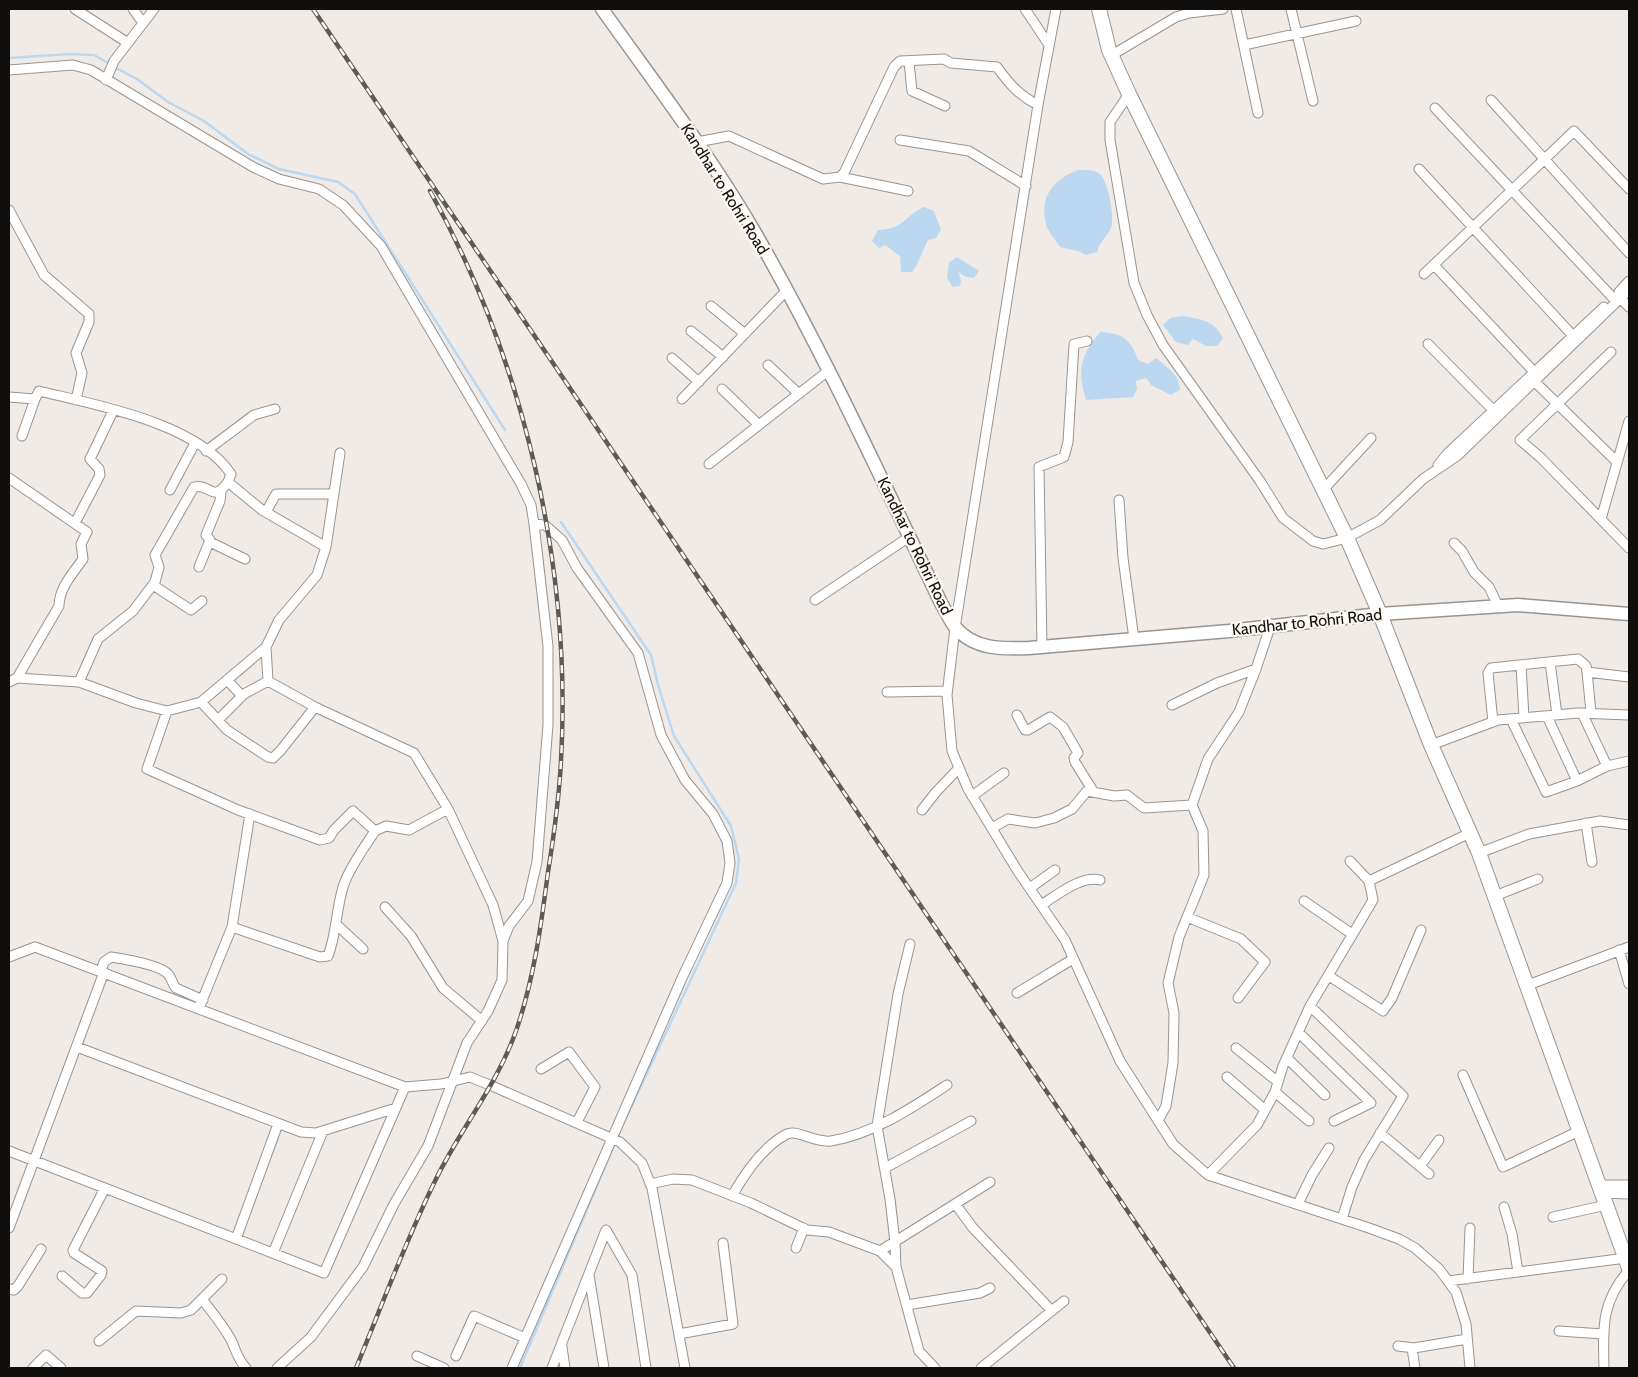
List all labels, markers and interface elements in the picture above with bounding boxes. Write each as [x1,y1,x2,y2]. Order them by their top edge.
street label: Kandhar to Rohri Road [677,120,773,258]
street label: Kandhar to Rohri Road [873,474,957,618]
street label: Kandhar to Rohri Road [1231,605,1383,639]

